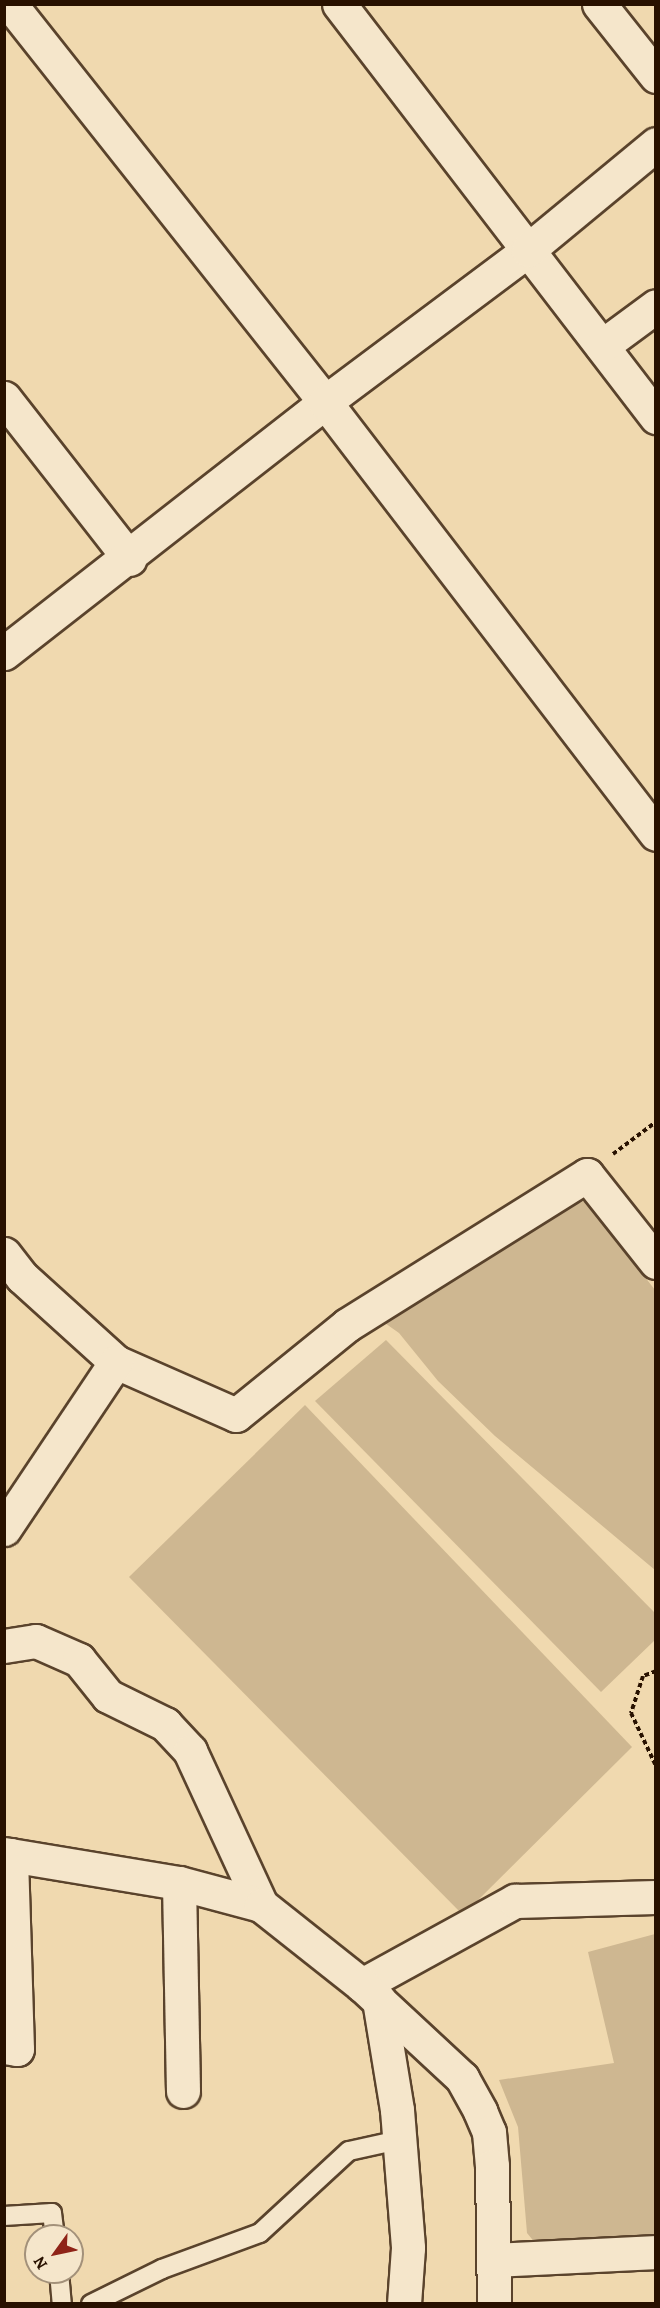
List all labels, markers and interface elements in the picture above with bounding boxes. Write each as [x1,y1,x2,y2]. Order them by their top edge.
north arrow [24,2224,84,2284]
text: N [28,2252,53,2274]

